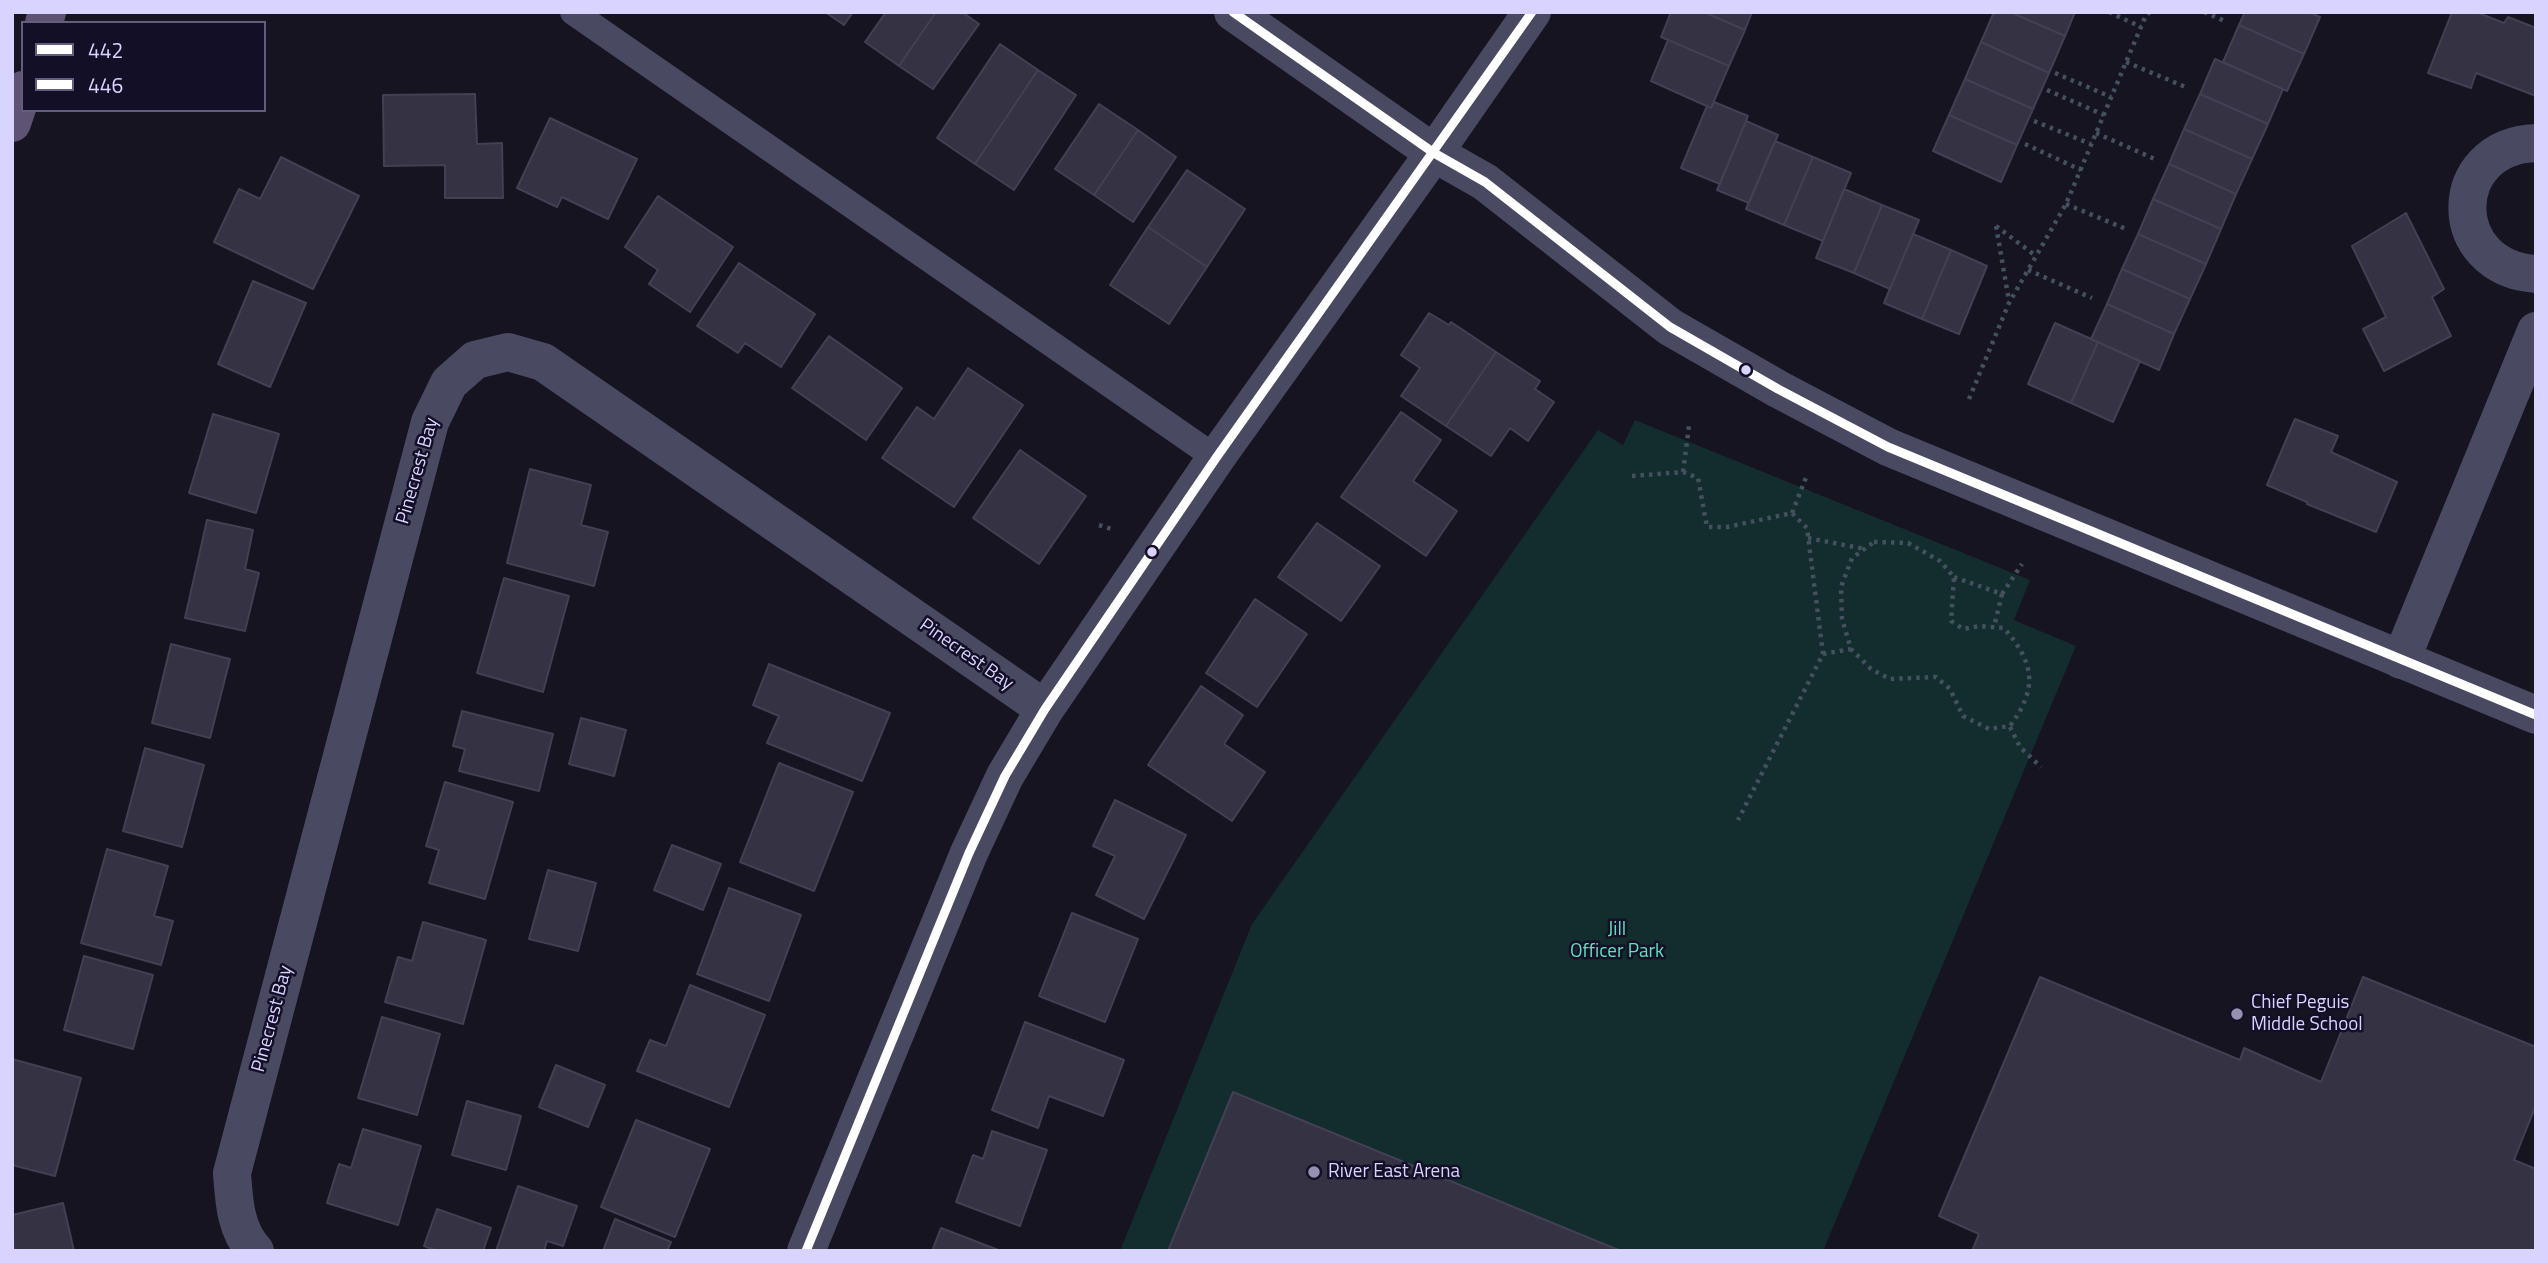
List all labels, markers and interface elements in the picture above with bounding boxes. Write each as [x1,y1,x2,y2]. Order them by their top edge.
legend [21,21,266,112]
text: 442 [88,34,123,66]
text: 446 [88,69,123,101]
unlabelled marker [1739,363,1753,377]
street label: Pinecrest Bay [392,415,444,527]
unlabelled marker [1145,545,1159,559]
street label: Pinecrest Bay [915,614,1017,696]
park label: Jill Officer Park [1570,919,1664,963]
street label: Pinecrest Bay [248,963,298,1075]
place label: Chief Peguis Middle School [2251,992,2363,1036]
marker: Chief Peguis Middle School [2229,1006,2245,1022]
place label: River East Arena [1328,1161,1460,1183]
marker: River East Arena [1306,1164,1322,1180]

